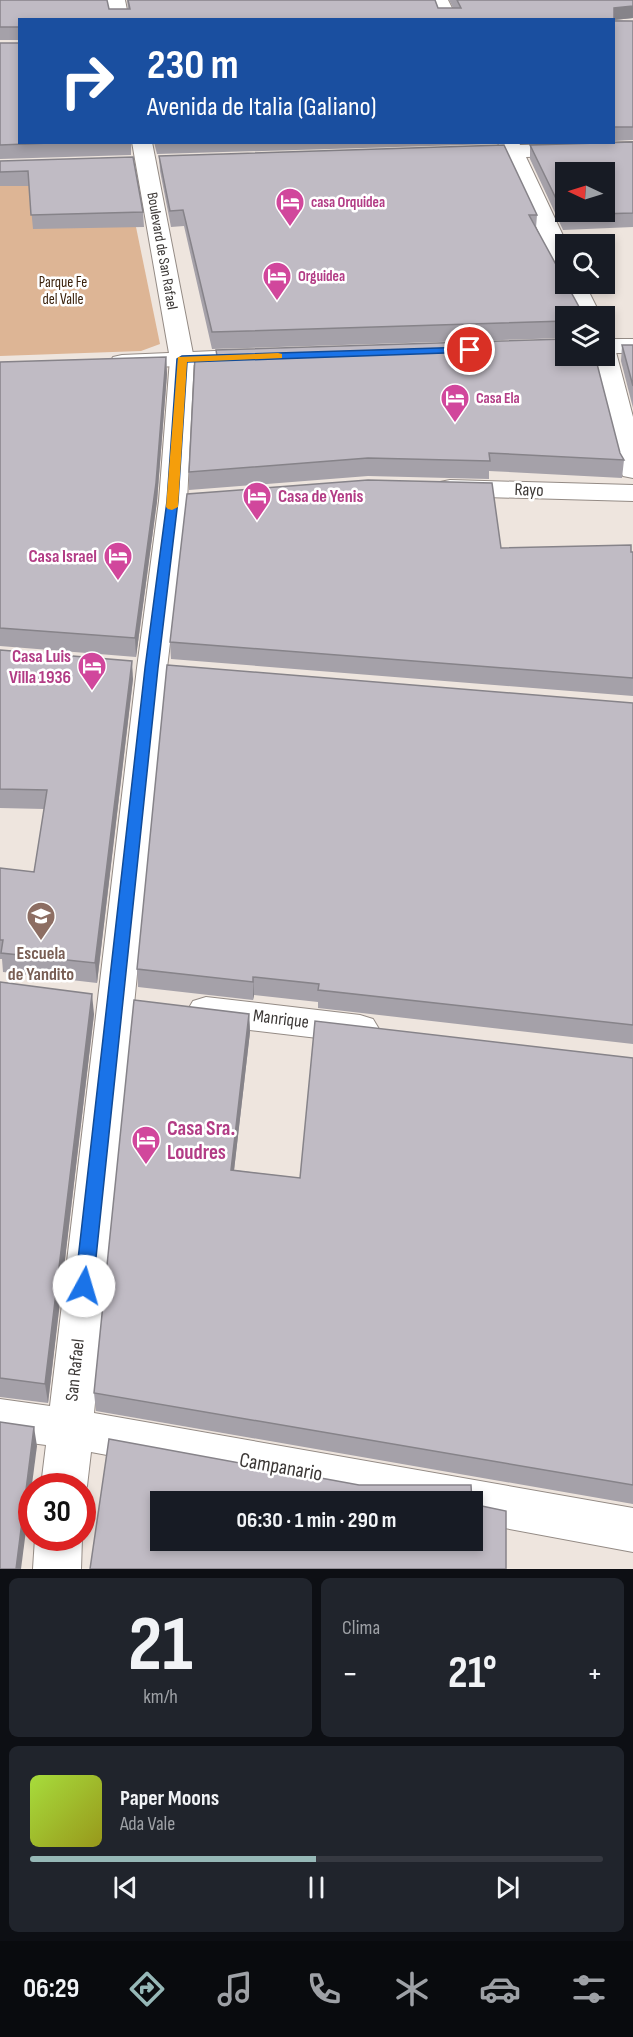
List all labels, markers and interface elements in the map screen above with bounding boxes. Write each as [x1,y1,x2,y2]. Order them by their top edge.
text: 230 m [147,40,239,91]
icon: right [48,42,126,120]
text: Avenida de Italia (Galiano) [147,91,377,123]
north arrow [555,162,615,222]
map controls [555,162,615,366]
hotel icon: casa Orquidea [274,186,306,228]
street label: Boulevard de San Rafael [142,191,182,311]
place label: casa Orquidea [311,193,385,212]
button: search [555,234,615,294]
hotel icon: Orguidea [261,260,293,302]
place label: Orguidea [298,267,345,286]
park label: Parque Fe del Valle [39,273,87,309]
button: layers [555,306,615,366]
pin [444,324,495,375]
icon: arrive [453,333,486,366]
hotel icon: Casa Ela [439,382,471,424]
place label: Casa Ela [476,389,520,408]
street label: Rayo [514,479,544,501]
hotel icon: Casa de Yenis [241,480,273,522]
place label: Casa de Yenis [278,486,363,507]
hotel icon: Casa Israel [102,540,134,582]
place label: Casa Israel [29,546,97,567]
place label: Casa Luis Villa 1936 [9,646,71,688]
hotel icon: Casa Luis Villa 1936 [76,650,108,692]
school or university icon: Escuela de Yandito [25,900,57,942]
place label: Escuela de Yandito [8,943,74,985]
street label: Manrique [252,1005,310,1033]
place label: Casa Sra. Loudres [167,1116,235,1165]
hotel icon: Casa Sra. Loudres [130,1124,162,1166]
position arrow [52,1254,116,1318]
street label: San Rafael [61,1338,89,1402]
street label: Campanario [238,1447,324,1487]
speed limit sign: 30 [18,1473,96,1551]
text: 06:30 · 1 min · 290 m [237,1507,396,1534]
text: 21 [128,1599,193,1692]
text: Clima [342,1616,380,1640]
text: 21° [448,1646,497,1701]
text: − [342,1654,358,1694]
text: + [587,1654,603,1694]
text: km/h [143,1685,178,1709]
text: Paper Moons [120,1785,219,1812]
text: Ada Vale [120,1812,175,1836]
icon: previous [109,1871,142,1904]
icon: pause [300,1871,333,1904]
icon: next [491,1871,524,1904]
icon: directions [126,1968,168,2010]
icon: music [214,1968,256,2010]
icon: phone [303,1968,345,2010]
icon: climate [391,1968,433,2010]
icon: car [479,1968,521,2010]
icon: filters [568,1968,610,2010]
text: 06:29 [23,1973,79,2005]

